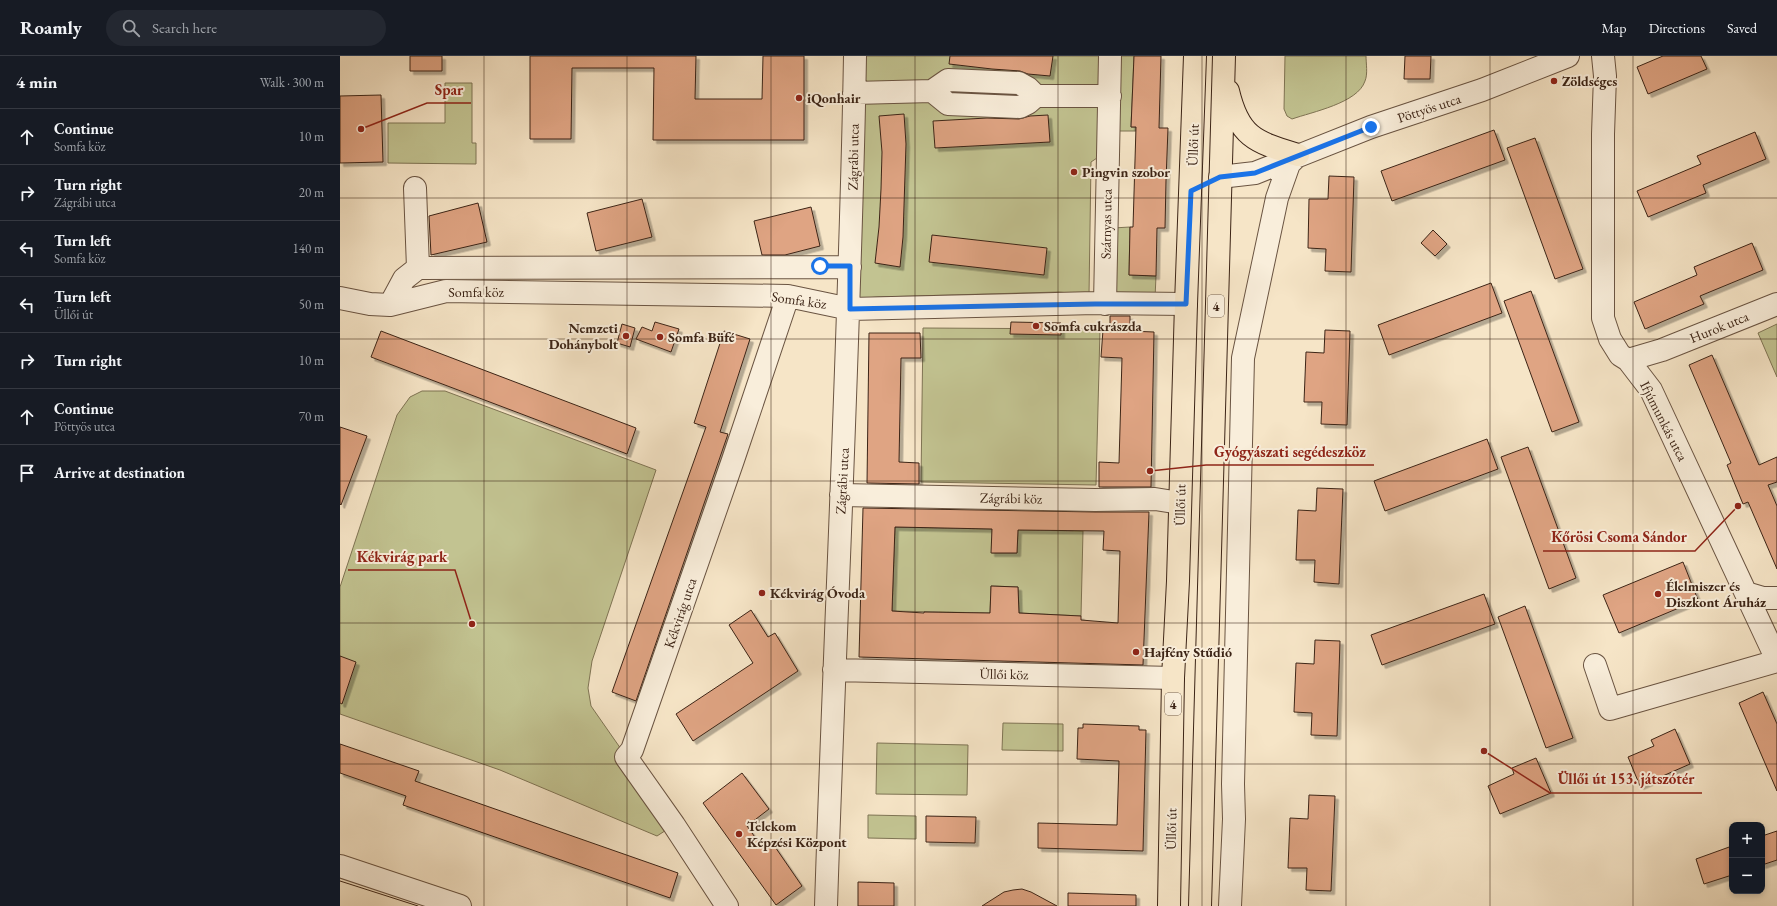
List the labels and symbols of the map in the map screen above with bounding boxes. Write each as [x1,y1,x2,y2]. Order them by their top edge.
place label: Zöldséges [1562,72,1617,90]
callout: Spar [427,76,471,103]
marker: Zöldséges [1549,76,1559,86]
text: Spar [435,80,464,99]
place label: iQonhair [807,89,861,107]
street label: Pöttyös utca [1395,89,1463,127]
marker: iQonhair [794,93,804,103]
route end [1362,118,1380,136]
street label: Zágrábi utca [843,123,863,190]
street label: Üllői út [1183,123,1203,166]
place label: Pingvin szobor [1082,163,1170,181]
marker: Pingvin szobor [1069,167,1079,177]
street label: Szárnyas utca [1096,188,1116,259]
route start [811,257,829,275]
street label: Somfa köz [448,283,504,301]
street label: Somfa köz [770,287,828,313]
road number: 4 [1208,295,1224,317]
street label: Hurok utca [1687,307,1752,347]
place label: Somfa cukrászda [1044,317,1143,335]
place label: Nemzeti Dohánybolt [549,319,619,353]
marker: Somfa cukrászda [1031,321,1041,331]
place label: Somfa Büfé [668,328,735,346]
marker: Nemzeti Dohánybolt [621,331,631,341]
marker: Somfa Büfé [655,332,665,342]
street label: Ifjúmunkás utca [1636,378,1692,465]
callout: Gyógyászati segédeszköz [1206,438,1374,465]
text: Gyógyászati segédeszköz [1214,442,1366,461]
street label: Zágrábi utca [831,447,853,515]
street label: Üllői út [1171,483,1189,526]
street label: Zágrábi köz [980,488,1043,508]
callout: Kőrösi Csoma Sándor [1543,524,1695,551]
text: Kőrösi Csoma Sándor [1551,527,1688,546]
callout: Kékvirág park [348,543,455,570]
text: Kékvirág park [357,547,448,566]
street label: Kékvirág utca [660,575,701,651]
place label: Élelmiszer és Diszkont Áruház [1666,577,1766,611]
place label: Kékvirág Óvoda [770,584,866,602]
marker: Kékvirág Óvoda [757,588,767,598]
marker: Élelmiszer és Diszkont Áruház [1653,589,1663,599]
place label: Hajfény Stűdió [1144,643,1232,661]
marker: Hajfény Stűdió [1131,647,1141,657]
street label: Üllői köz [979,665,1029,683]
road number: 4 [1165,693,1181,715]
callout: Üllői út 153. játszótér [1550,766,1702,793]
text: Üllői út 153. játszótér [1558,769,1695,788]
street label: Üllői út [1162,807,1180,850]
place label: Telekom Képzési Központ [747,817,847,851]
marker: Telekom Képzési Központ [734,829,744,839]

